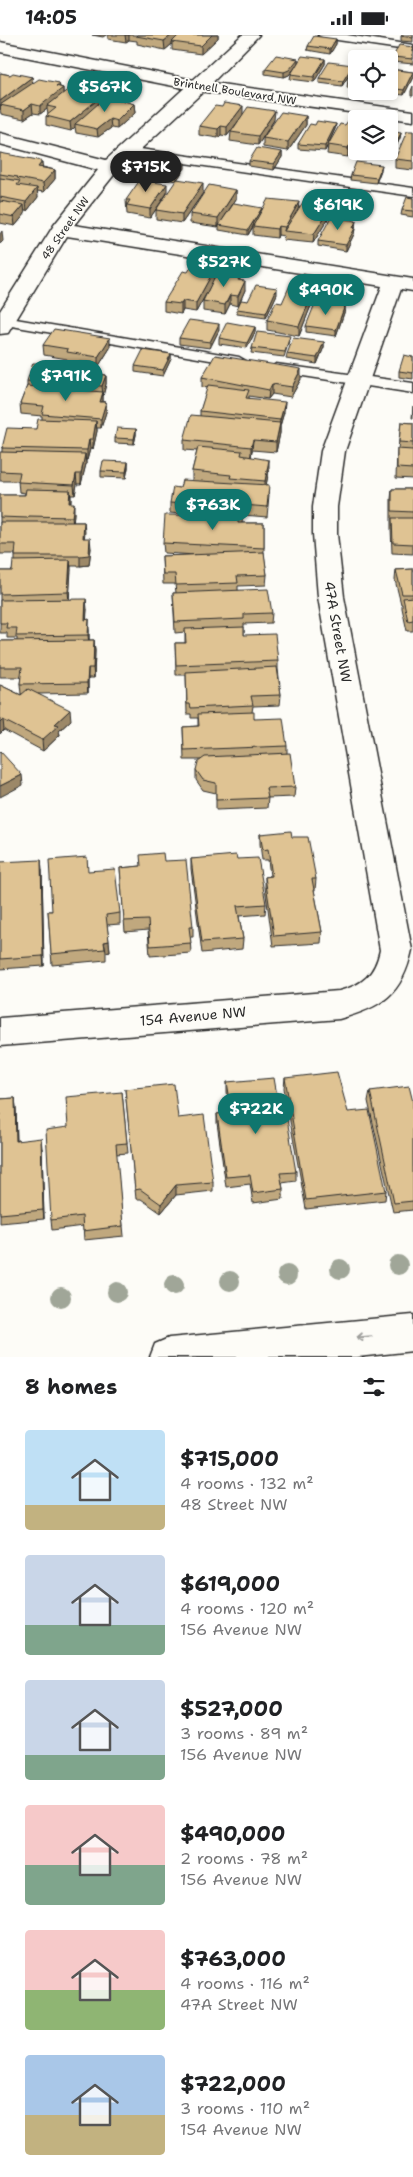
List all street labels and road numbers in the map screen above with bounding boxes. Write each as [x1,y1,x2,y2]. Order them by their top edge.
street label: Brintnell Boulevard NW [172,74,298,109]
street label: 48 Street NW [38,193,93,263]
street label: 47A Street NW [320,580,356,684]
street label: 154 Avenue NW [139,1002,247,1030]

